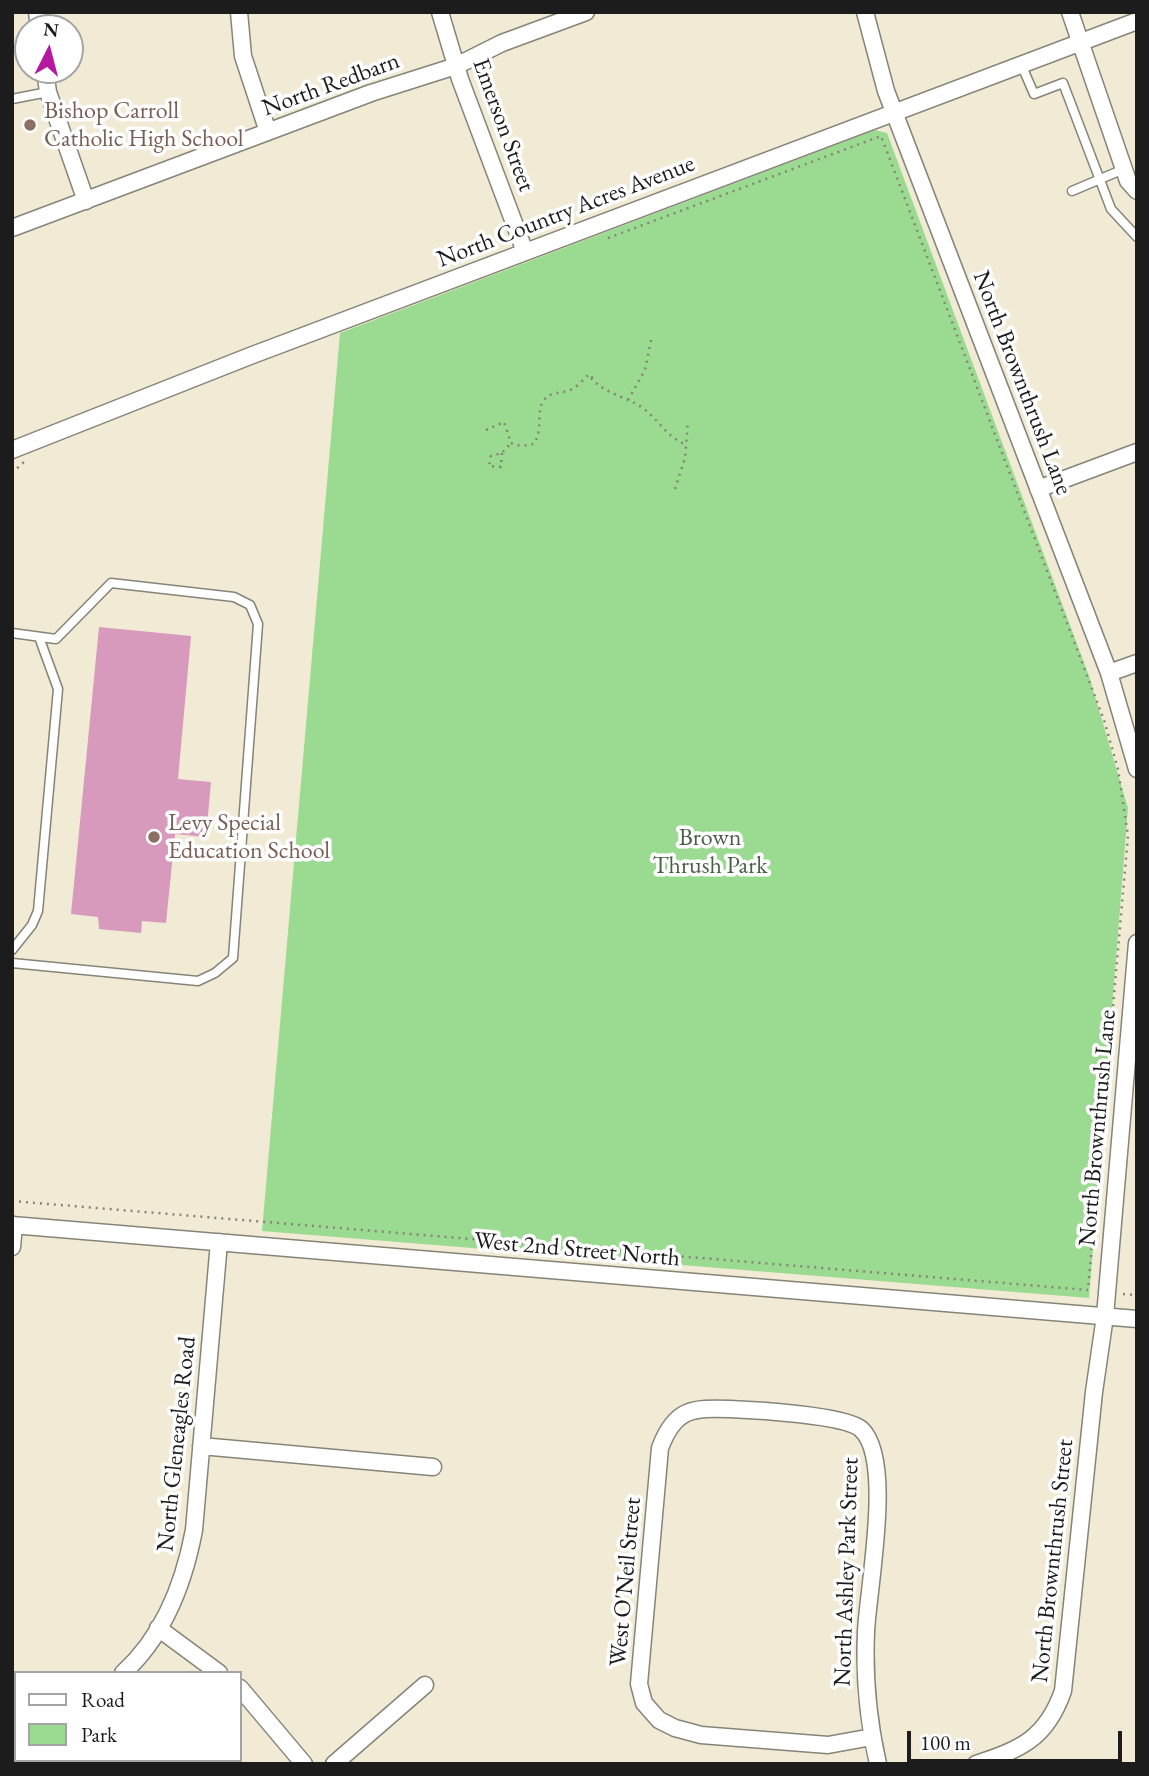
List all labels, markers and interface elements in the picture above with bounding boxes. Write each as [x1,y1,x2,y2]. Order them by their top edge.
north arrow [14,14,84,84]
text: N [42,16,60,43]
street label: North Redbarn [258,47,404,123]
street label: Emerson Street [466,55,540,195]
place label: Bishop Carroll Catholic High School [44,97,244,153]
marker: Bishop Carroll Catholic High School [22,117,38,133]
street label: North Country Acres Avenue [433,150,699,274]
street label: North Brownthrush Lane [966,267,1078,499]
place label: Levy Special Education School [168,809,330,865]
park label: Brown Thrush Park [653,824,767,880]
marker: Levy Special Education School [146,829,162,845]
street label: North Brownthrush Lane [1073,1008,1123,1248]
street label: West 2nd Street North [473,1227,681,1273]
street label: North Gleneagles Road [151,1335,203,1553]
street label: North Brownthrush Street [1026,1438,1080,1684]
street label: North Ashley Park Street [829,1457,865,1687]
street label: West O'Neil Street [604,1496,648,1668]
legend [14,1671,242,1762]
text: Road [81,1686,125,1713]
scale bar [911,1716,1126,1760]
text: Park [81,1721,117,1748]
text: 100 m [920,1729,971,1756]

